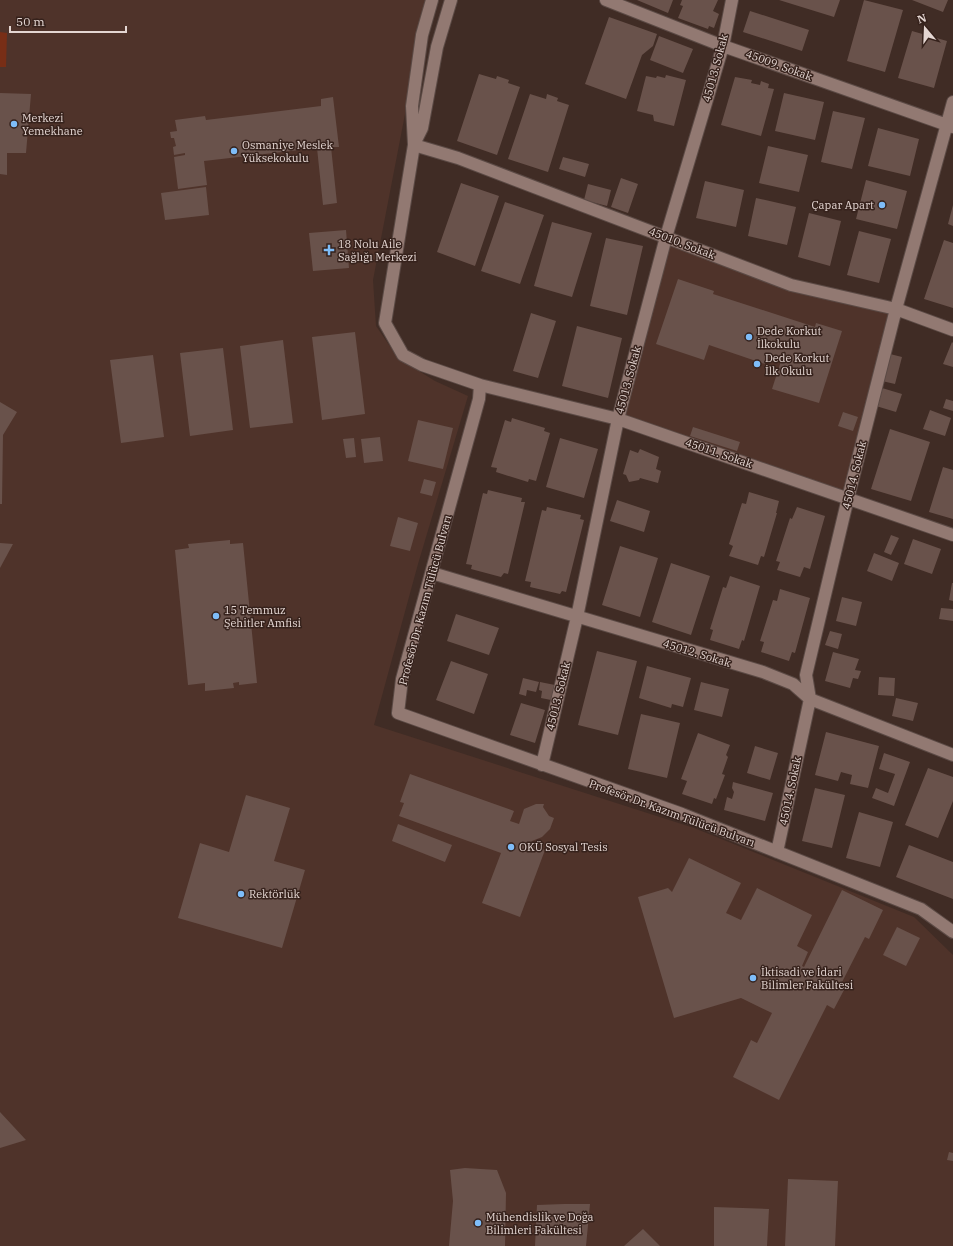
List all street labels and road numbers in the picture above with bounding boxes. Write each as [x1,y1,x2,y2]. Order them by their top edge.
street label: 45013. Sokak [699,32,731,104]
street label: 45009. Sokak [744,46,815,84]
street label: 45010. Sokak [647,224,718,262]
street label: 45013. Sokak [612,344,644,416]
street label: 45011. Sokak [684,435,755,471]
street label: 45014. Sokak [839,439,869,511]
street label: Profesör Dr. Kazım Tülücü Bulvarı [396,513,455,687]
street label: 45012. Sokak [661,636,733,670]
street label: 45013. Sokak [543,660,573,732]
street label: 45014. Sokak [776,755,804,827]
street label: Profesör Dr. Kazım Tülücü Bulvarı [587,776,757,850]

